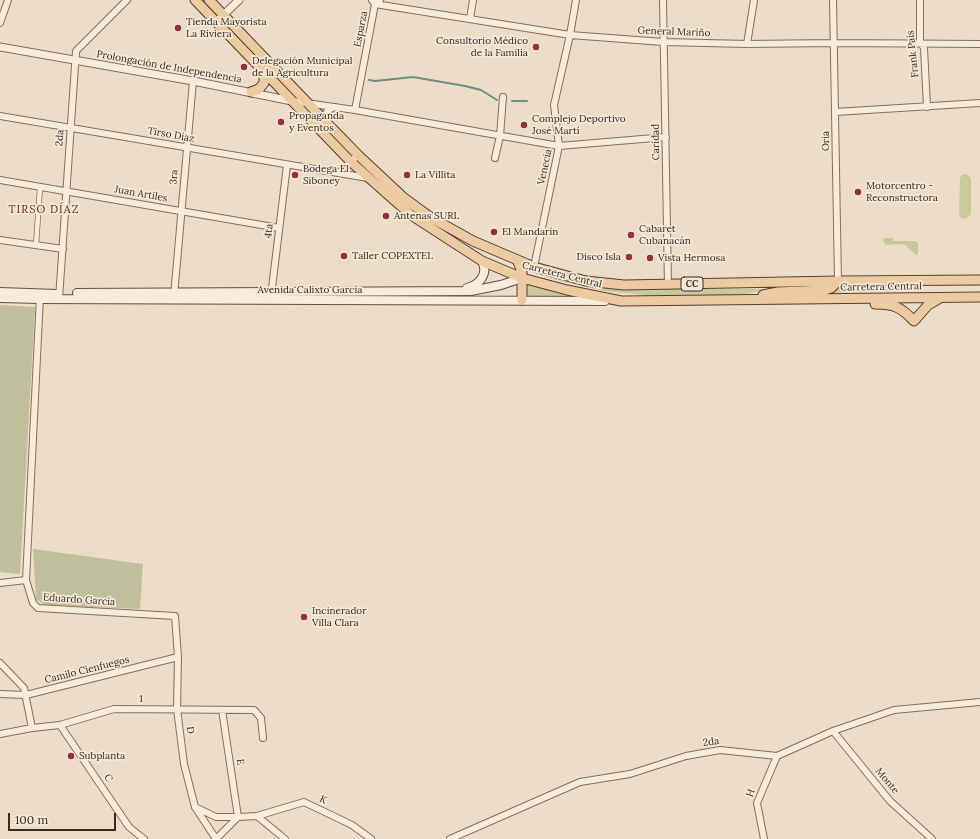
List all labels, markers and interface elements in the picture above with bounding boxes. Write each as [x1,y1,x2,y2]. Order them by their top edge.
street label: Esparza [352,10,370,48]
place label: Tienda Mayorista La Riviera [186,16,267,40]
marker: Tienda Mayorista La Riviera [173,23,183,33]
street label: General Mariño [637,25,711,39]
street label: Frank País [905,30,921,78]
place label: Consultorio Médico de la Familia [436,35,528,58]
marker: Consultorio Médico de la Familia [531,42,541,52]
street label: Prolongación de Independencia [95,48,243,86]
place label: Delegación Municipal de la Agricultura [252,55,352,78]
marker: Delegación Municipal de la Agricultura [239,62,249,72]
place label: Propaganda y Eventos [289,110,344,134]
place label: Complejo Deportivo José Martí [532,113,626,136]
marker: Propaganda y Eventos [276,117,286,127]
marker: Complejo Deportivo José Martí [519,120,529,130]
street label: Caridad [650,124,662,160]
street label: Tirso Díaz [147,125,195,145]
street label: 2da [53,129,67,147]
street label: Oria [820,131,832,151]
street label: Venecia [535,148,555,186]
place label: Bodega El Siboney [303,163,349,186]
street label: 3ra [167,169,181,185]
place label: La Villita [415,169,455,181]
marker: Bodega El Siboney [290,170,300,180]
marker: La Villita [402,170,412,180]
place label: Motorcentro - Reconstructora [866,180,938,204]
street label: Juan Artiles [114,183,168,205]
marker: Motorcentro - Reconstructora [853,187,863,197]
district label: TIRSO DÍAZ [9,203,79,217]
place label: Antenas SURL [394,210,459,222]
marker: Antenas SURL [381,211,391,221]
street label: 4ta [262,223,276,239]
place label: Cabaret Cubanacán [639,223,691,246]
place label: El Mandarín [502,226,558,238]
marker: El Mandarín [489,227,499,237]
marker: Cabaret Cubanacán [626,230,636,240]
place label: Taller COPEXTEL [352,250,433,262]
marker: Taller COPEXTEL [339,251,349,261]
place label: Disco Isla [577,251,621,263]
marker: Disco Isla [624,252,634,262]
place label: Vista Hermosa [658,252,725,264]
marker: Vista Hermosa [645,253,655,263]
street label: Carretera Central [521,259,603,291]
road number: CC [681,277,703,291]
street label: Carretera Central [840,280,922,294]
street label: Avenida Calixto García [258,284,362,296]
street label: Eduardo García [42,591,116,609]
place label: Incinerador Villa Clara [312,605,367,628]
marker: Incinerador Villa Clara [299,612,309,622]
street label: Camilo Cienfuegos [43,654,131,686]
street label: 1 [139,693,143,705]
street label: D [184,726,196,734]
street label: 2da [702,735,720,749]
place label: Subplanta [79,750,125,762]
marker: Subplanta [66,751,76,761]
street label: E [234,758,246,766]
street label: Monte [873,766,901,796]
street label: C [101,772,115,784]
street label: H [744,787,758,799]
street label: K [317,793,329,807]
scale bar [10,805,118,831]
text: 100 m [15,812,48,827]

